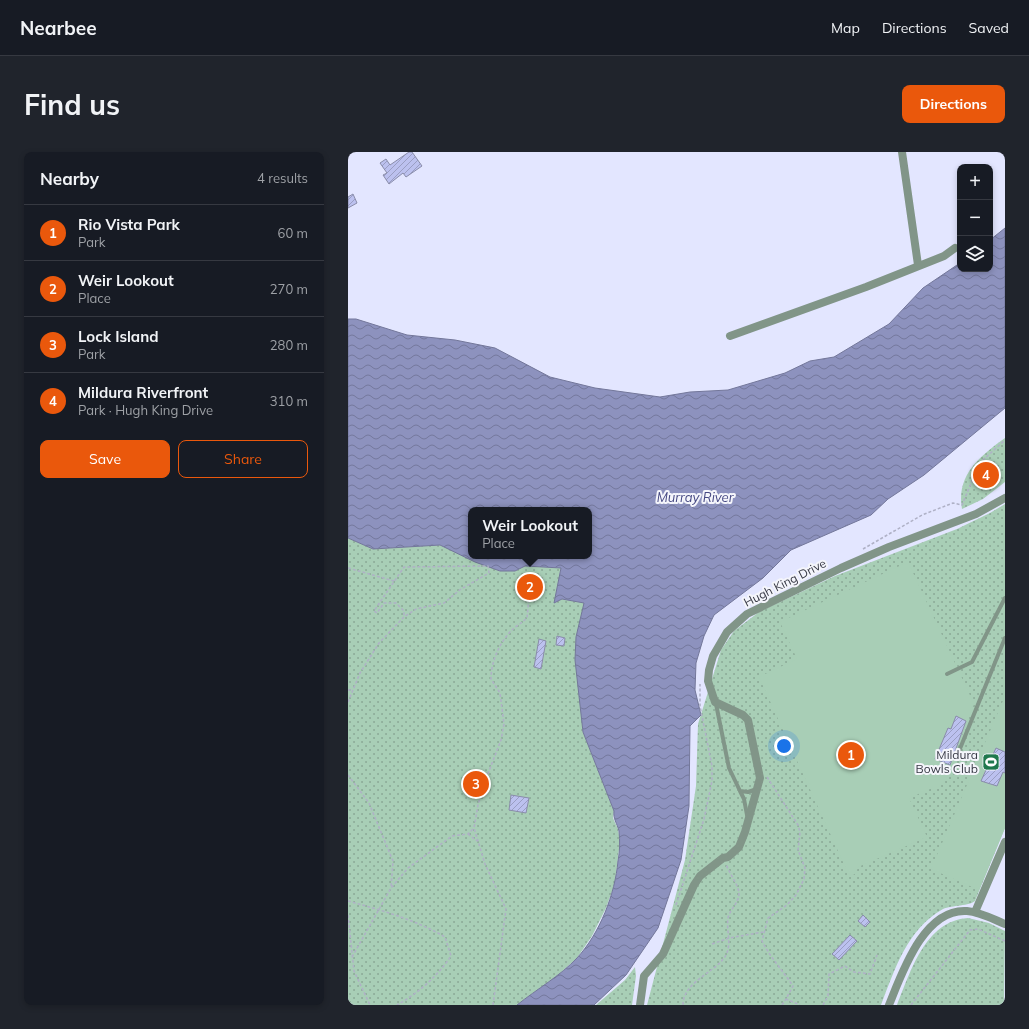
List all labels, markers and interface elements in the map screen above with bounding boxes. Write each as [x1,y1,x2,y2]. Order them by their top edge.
text: Nearbee [20,16,97,40]
text: Map [831,19,860,37]
text: Directions [882,19,947,37]
text: Saved [969,19,1009,37]
button: Directions [902,85,1005,123]
text: Find us [24,87,120,122]
map controls [957,164,993,272]
button: + [957,164,993,200]
text: Nearby [40,168,99,189]
text: 4 results [257,170,308,186]
button: − [957,200,993,236]
text: Rio Vista Park [78,215,180,234]
text: 1 [49,225,57,241]
text: 60 m [278,225,308,241]
text: Park [78,234,105,250]
button: layers [957,236,993,272]
text: Weir Lookout [78,271,174,290]
text: 2 [49,281,57,297]
text: 270 m [270,281,308,297]
text: Place [78,290,111,306]
text: Lock Island [78,327,159,346]
text: 3 [49,337,57,353]
text: 280 m [270,337,308,353]
text: Park [78,346,105,362]
text: Mildura Riverfront [78,383,208,402]
text: 4 [49,393,57,409]
text: 310 m [270,393,308,409]
text: Park · Hugh King Drive [78,402,213,418]
button: Save [40,440,170,478]
button: Share [178,440,308,478]
pin: 4 [973,460,999,490]
water label: Murray River [657,489,735,505]
popup [468,507,592,559]
text: Weir Lookout [482,516,578,535]
text: Place [482,535,515,551]
street label: Hugh King Drive [741,555,828,610]
pin: 2 [517,572,543,602]
your location [774,736,794,756]
pin: 1 [838,740,864,770]
place label: Mildura Bowls Club [916,747,978,776]
sports icon: Mildura Bowls Club [981,752,1001,772]
pin: 3 [463,769,489,799]

